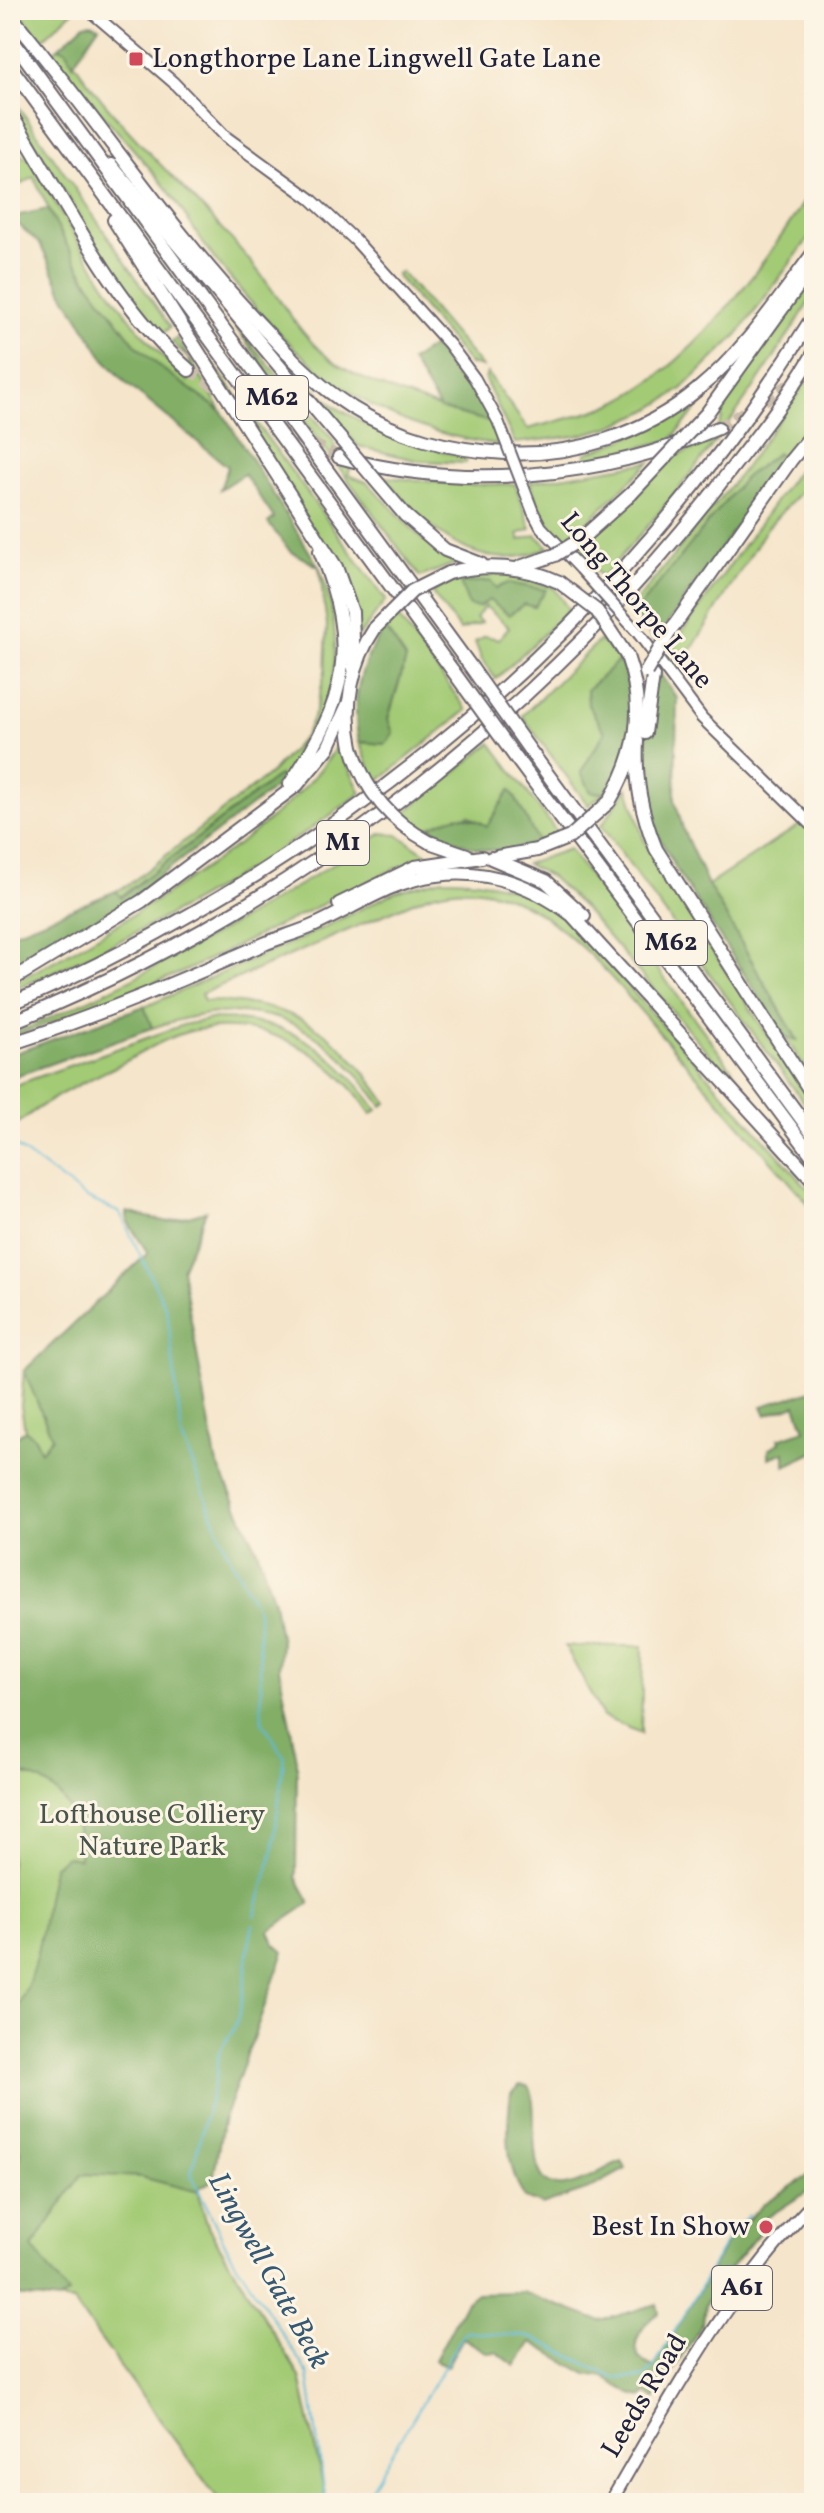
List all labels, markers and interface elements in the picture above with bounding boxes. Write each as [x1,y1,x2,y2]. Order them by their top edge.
place label: Longthorpe Lane Lingwell Gate Lane [152,40,601,79]
marker: Longthorpe Lane Lingwell Gate Lane [127,50,145,68]
road number: M62 [236,376,308,420]
street label: Long Thorpe Lane [550,504,722,698]
road number: M1 [317,821,369,865]
road number: M62 [635,921,707,965]
park label: Lofthouse Colliery Nature Park [39,1796,265,1867]
water label: Lingwell Gate Beck [197,2165,339,2377]
place label: Best In Show [591,2208,750,2247]
marker: Best In Show [757,2218,775,2236]
road number: A61 [712,2266,772,2310]
street label: Leeds Road [593,2326,697,2466]

